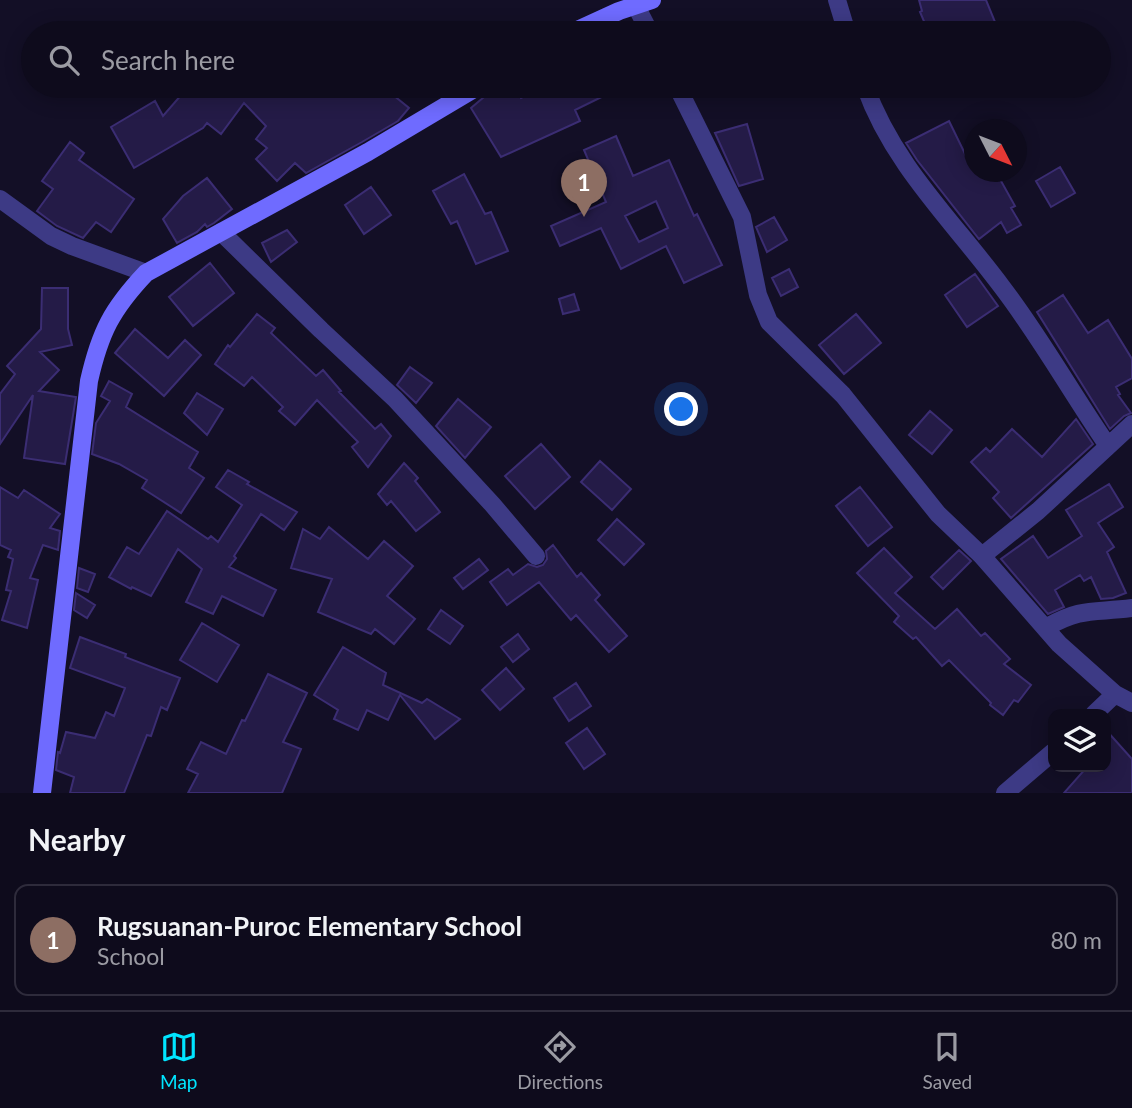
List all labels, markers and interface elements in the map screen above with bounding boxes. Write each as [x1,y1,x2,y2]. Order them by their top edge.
search box [21,21,1111,98]
icon: search [45,41,83,79]
text: Search here [101,44,235,76]
north arrow [964,119,1027,182]
pin: 1 [561,159,607,217]
your location [664,392,698,426]
map controls [1048,709,1111,772]
button: layers [1048,709,1111,772]
text: Nearby [28,821,126,857]
text: Rugsuanan-Puroc Elementary School [97,910,522,942]
text: 1 [46,926,60,954]
text: 80 m [1051,926,1102,954]
text: School [97,942,165,970]
tab: Map [160,1028,198,1093]
tab: Directions [517,1028,603,1093]
tab: Saved [923,1028,972,1093]

